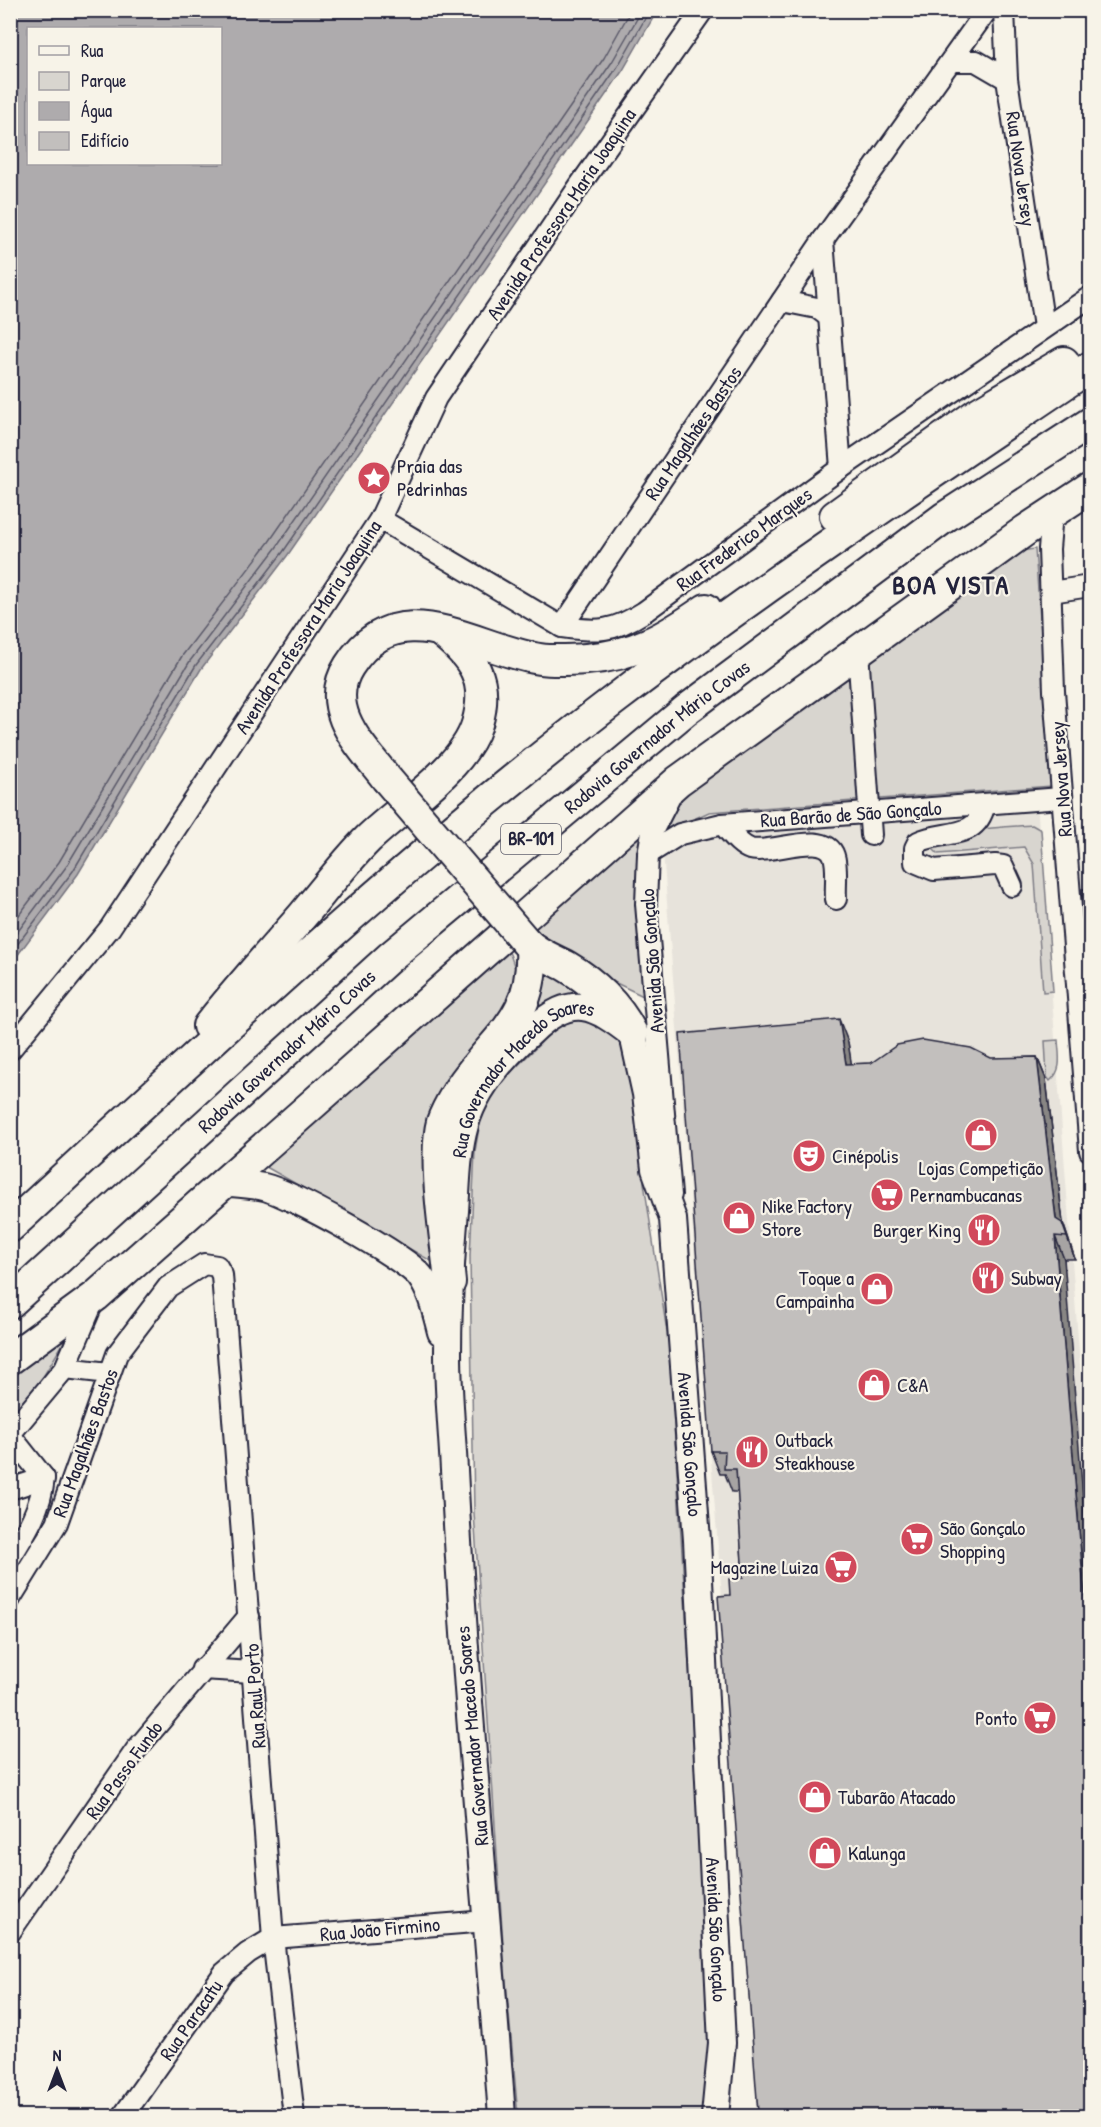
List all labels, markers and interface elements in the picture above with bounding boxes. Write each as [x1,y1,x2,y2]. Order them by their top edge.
legend [27,27,222,165]
text: Rua [81,38,103,63]
text: Parque [81,68,126,93]
text: Água [81,98,112,123]
street label: Avenida Professora Maria Joaquina [480,102,642,325]
street label: Rua Nova Jersey [1000,110,1043,228]
text: Edifício [81,128,129,153]
street label: Rua Magalhães Bastos [638,360,748,505]
place label: Praia das Pedrinhas [397,452,468,502]
place icon: Praia das Pedrinhas [356,460,392,496]
street label: Rua Frederico Marques [670,480,817,597]
street label: Avenida Professora Maria Joaquina [228,514,387,739]
district label: BOA VISTA [892,567,1010,602]
street label: Rodovia Governador Mário Covas [558,653,755,819]
street label: Rua Nova Jersey [1043,720,1078,838]
street label: Rua Barão de São Gonçalo [760,794,942,833]
road number: BR-101 [501,824,561,854]
street label: Avenida São Gonçalo [633,888,670,1034]
street label: Rodovia Governador Mário Covas [191,963,381,1139]
street label: Rua Governador Macedo Soares [445,993,599,1159]
shop icon: Lojas Competição [963,1117,999,1153]
theatre icon: Cinépolis [791,1138,827,1174]
place label: Cinépolis [832,1142,899,1169]
place label: Lojas Competição [919,1154,1043,1181]
supermarket icon: Pernambucanas [869,1177,905,1213]
place label: Pernambucanas [910,1181,1022,1208]
place label: Nike Factory Store [762,1192,852,1242]
shop icon: Nike Factory Store [721,1200,757,1236]
restaurant icon: Burger King [966,1212,1002,1248]
place label: Burger King [873,1216,961,1243]
restaurant icon: Subway [970,1260,1006,1296]
place label: Toque a Campainha [775,1264,854,1314]
place label: Subway [1011,1264,1062,1291]
shop icon: Toque a Campainha [859,1271,895,1307]
street label: Rua Magalhães Bastos [45,1365,124,1521]
shop icon: C&A [856,1367,892,1403]
street label: Avenida São Gonçalo [671,1371,709,1517]
place label: C&A [897,1371,929,1398]
place label: Outback Steakhouse [775,1426,855,1476]
restaurant icon: Outback Steakhouse [734,1434,770,1470]
place label: São Gonçalo Shopping [940,1514,1025,1564]
supermarket icon: São Gonçalo Shopping [899,1521,935,1557]
supermarket icon: Magazine Luiza [823,1549,859,1585]
place label: Magazine Luiza [711,1553,818,1580]
street label: Rua Governador Macedo Soares [448,1625,495,1847]
street label: Rua Raul Porto [237,1643,272,1749]
supermarket icon: Ponto [1022,1700,1058,1736]
place label: Ponto [975,1704,1017,1731]
street label: Rua Passo Fundo [79,1715,168,1824]
shop icon: Tubarão Atacado [797,1779,833,1815]
place label: Tubarão Atacado [838,1783,956,1810]
shop icon: Kalunga [807,1835,843,1871]
place label: Kalunga [848,1839,906,1866]
street label: Avenida São Gonçalo [700,1856,734,2003]
street label: Rua João Firmino [319,1910,441,1947]
street label: Rua Paracatu [153,1974,228,2066]
north arrow [27,2040,87,2100]
text: N [53,2044,62,2066]

